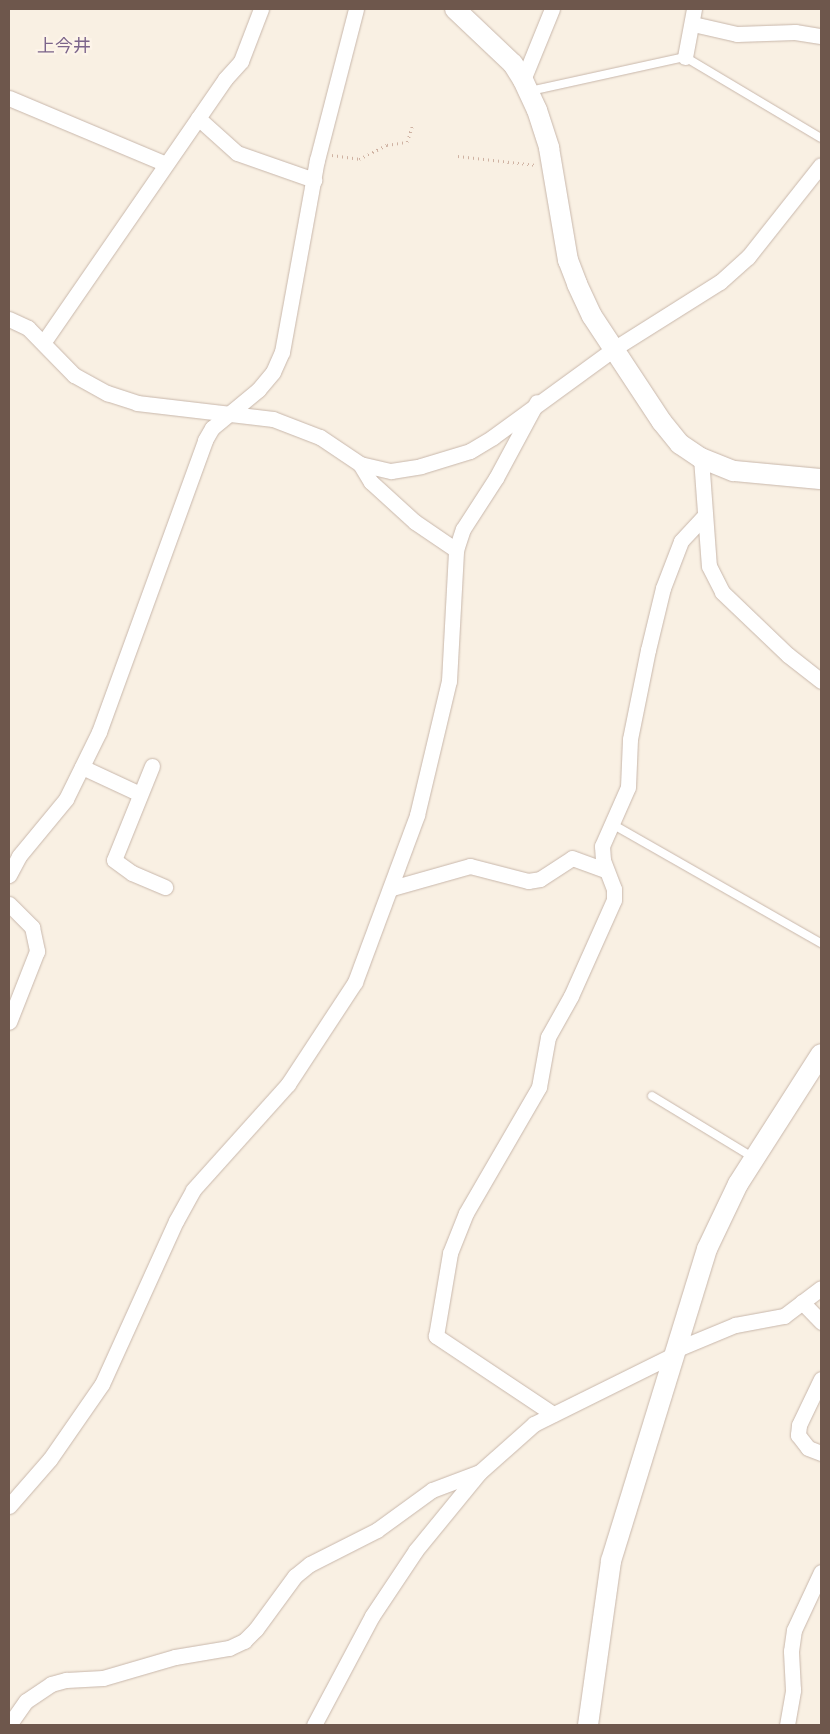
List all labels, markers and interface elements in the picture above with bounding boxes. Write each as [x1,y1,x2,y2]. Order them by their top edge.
district label: 上今井 [37,35,91,57]

